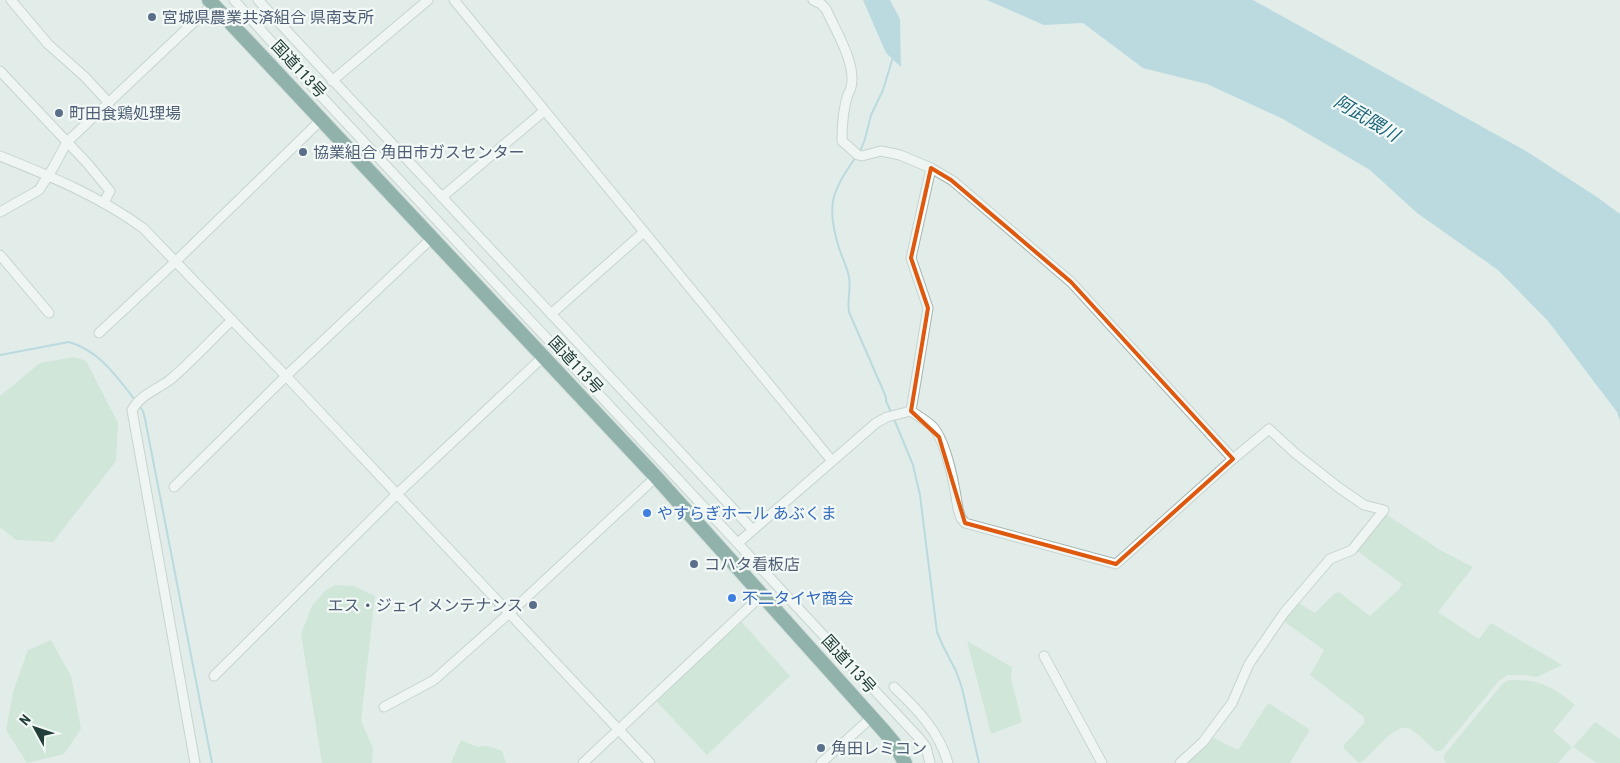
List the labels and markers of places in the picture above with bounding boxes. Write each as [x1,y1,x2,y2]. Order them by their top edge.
place label: 宮城県農業共済組合 県南支所 [162,8,374,27]
marker: 宮城県農業共済組合 県南支所 [146,11,158,23]
place label: 町田食鶏処理場 [69,104,181,123]
marker: 町田食鶏処理場 [53,107,65,119]
place label: 協業組合 角田市ガスセンター [313,143,525,162]
marker: 協業組合 角田市ガスセンター [297,146,309,158]
place label: やすらぎホール あぶくま [657,504,837,523]
marker: やすらぎホール あぶくま [641,507,653,519]
place label: コハタ看板店 [704,555,800,574]
marker: コハタ看板店 [688,558,700,570]
place label: 不二タイヤ商会 [742,589,854,608]
marker: 不二タイヤ商会 [726,592,738,604]
place label: エス・ジェイ メンテナンス [328,596,523,615]
marker: エス・ジェイ メンテナンス [527,599,539,611]
place label: 角田レミコン [831,739,927,758]
marker: 角田レミコン [815,742,827,754]

